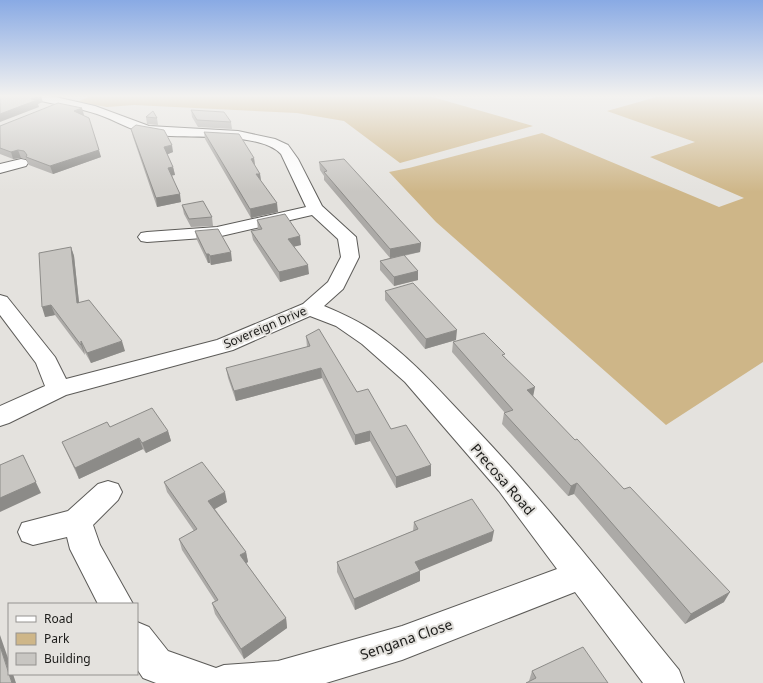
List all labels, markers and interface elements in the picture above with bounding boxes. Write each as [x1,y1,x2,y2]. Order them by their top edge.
street label: Sovereign Drive [221,302,309,352]
street label: Precosa Road [467,439,539,519]
legend [8,603,138,675]
text: Road [44,610,73,627]
street label: Sengana Close [357,614,455,664]
text: Park [44,630,70,647]
text: Building [44,650,91,667]

